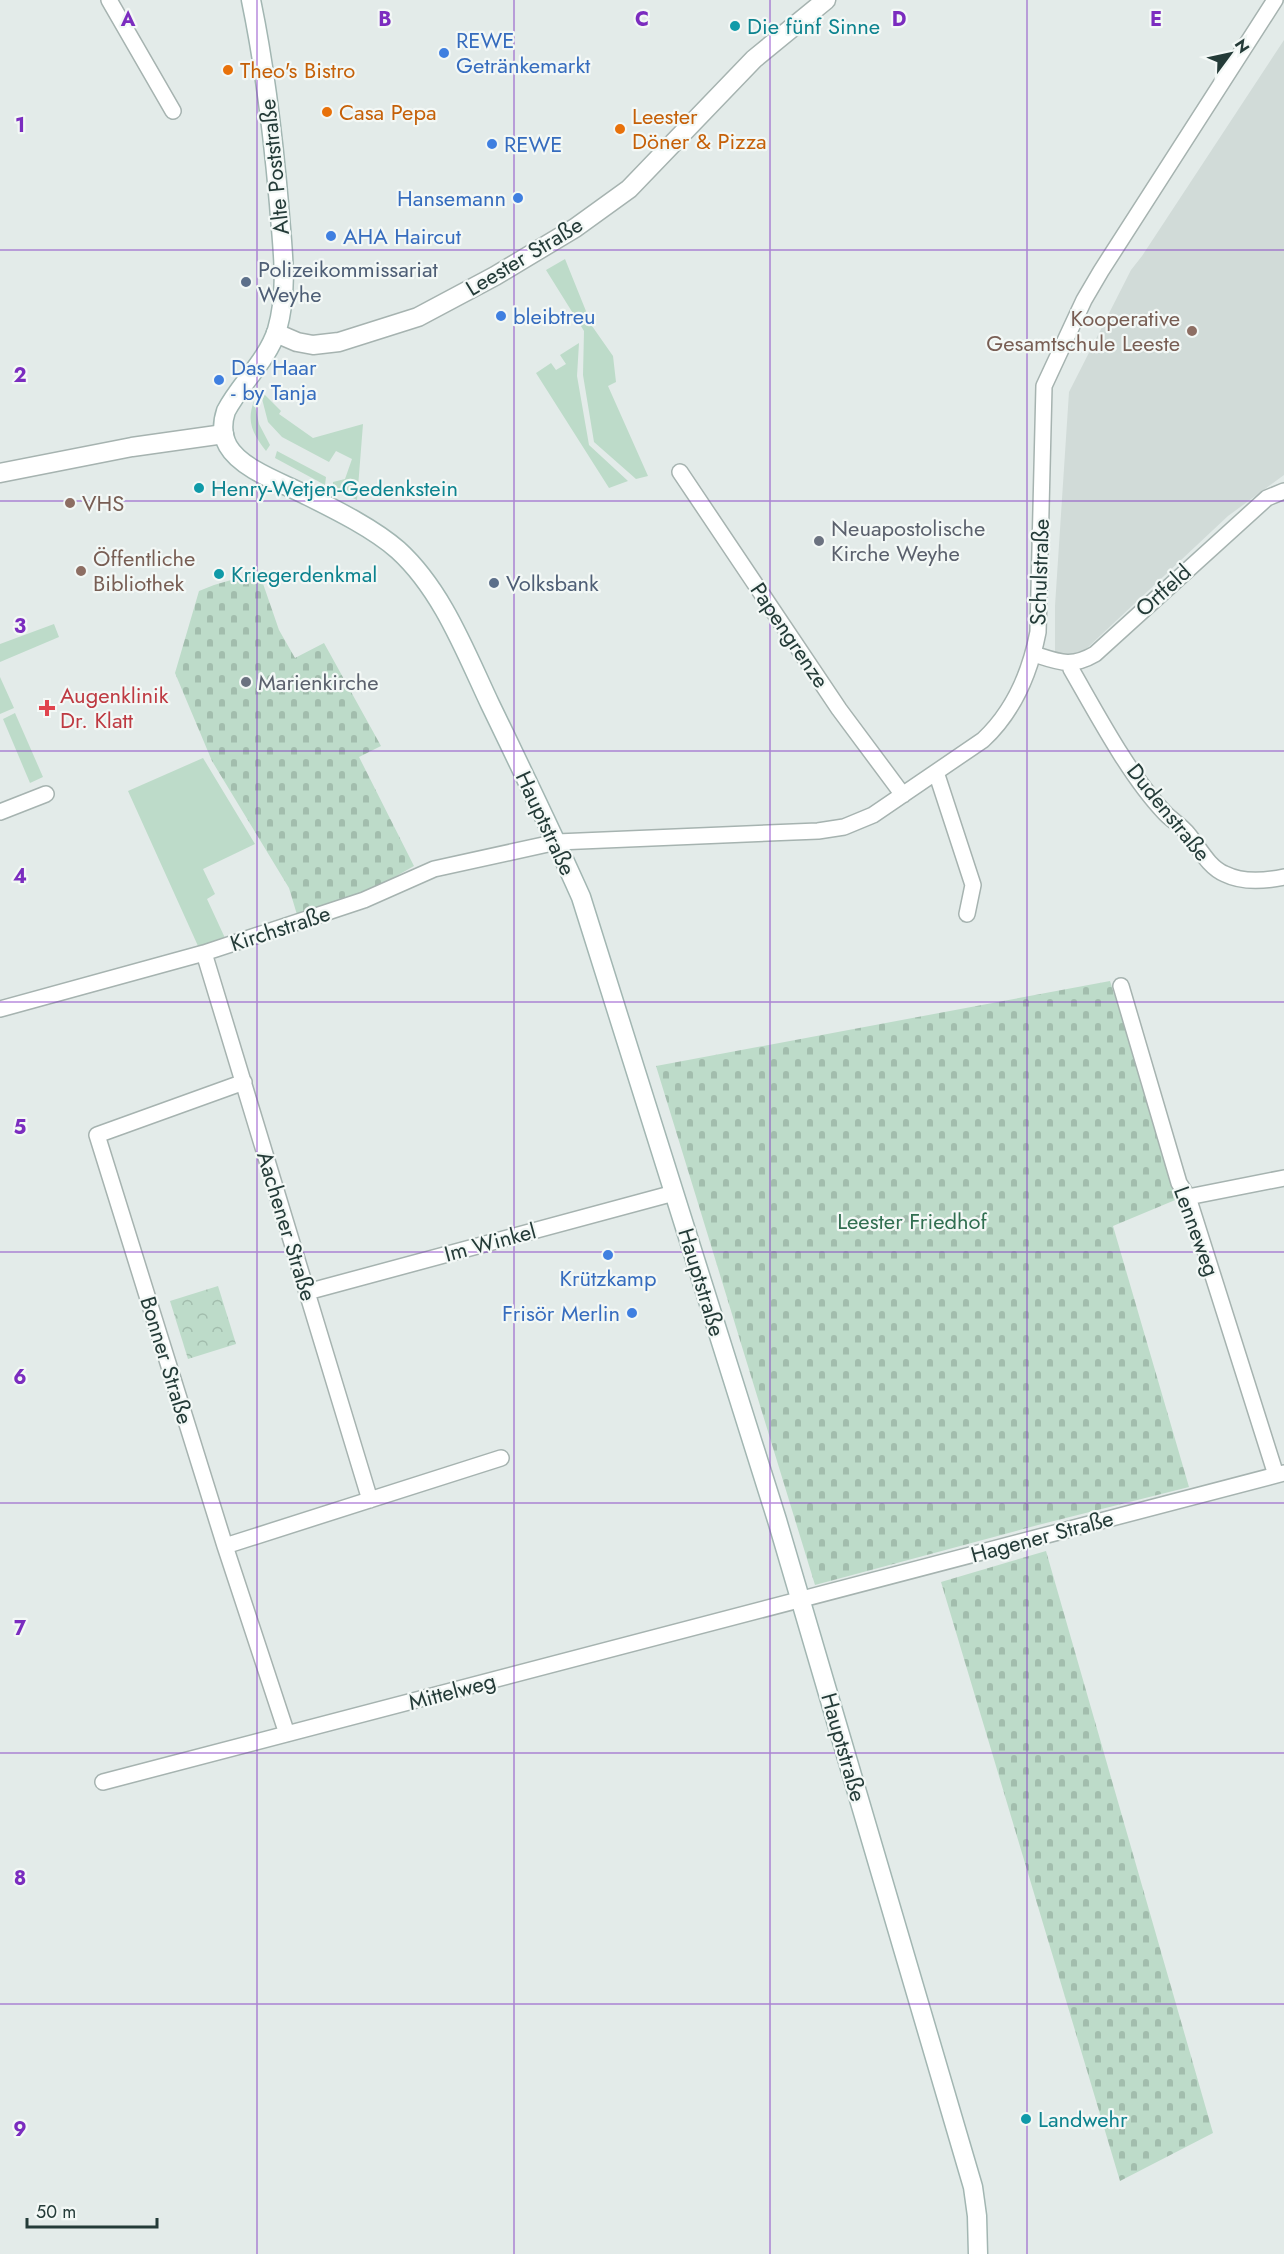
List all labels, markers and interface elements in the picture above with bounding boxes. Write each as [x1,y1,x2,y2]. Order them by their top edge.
text: A [120,5,136,34]
text: B [378,5,392,34]
text: C [635,5,649,34]
text: D [892,5,906,34]
text: E [1150,5,1162,34]
place label: Die fünf Sinne [747,10,880,42]
marker: Die fünf Sinne [728,19,742,33]
place label: REWE Getränkemarkt [456,24,591,81]
north arrow [1200,24,1260,84]
text: N [1229,35,1255,58]
marker: REWE Getränkemarkt [437,46,451,60]
place label: Theo's Bistro [240,54,355,86]
marker: Theo's Bistro [221,63,235,77]
place label: Casa Pepa [339,96,437,128]
street label: Alte Poststraße [251,98,297,236]
place label: Leester Döner & Pizza [632,100,767,157]
marker: Casa Pepa [320,105,334,119]
text: 1 [15,111,25,140]
marker: Leester Döner & Pizza [613,122,627,136]
place label: REWE [504,128,562,160]
marker: REWE [485,137,499,151]
place label: Hansemann [397,182,506,214]
marker: Hansemann [511,191,525,205]
street label: Leester Straße [459,208,589,304]
place label: AHA Haircut [343,220,462,252]
marker: AHA Haircut [324,229,338,243]
place label: Polizeikommissariat Weyhe [258,253,439,310]
marker: Polizeikommissariat Weyhe [239,275,253,289]
place label: bleibtreu [513,300,596,332]
place label: Kooperative Gesamtschule Leeste [986,302,1180,359]
marker: bleibtreu [494,309,508,323]
marker: Kooperative Gesamtschule Leeste [1185,324,1199,338]
place label: Das Haar - by Tanja [231,351,317,408]
text: 2 [13,361,27,390]
marker: Das Haar - by Tanja [212,373,226,387]
place label: Henry-Wetjen-Gedenkstein [211,472,458,504]
marker: Henry-Wetjen-Gedenkstein [192,481,206,495]
place label: VHS [82,487,124,519]
marker: VHS [63,496,77,510]
place label: Neuapostolische Kirche Weyhe [831,512,985,569]
street label: Schulstraße [1021,518,1057,626]
marker: Neuapostolische Kirche Weyhe [812,534,826,548]
place label: Öffentliche Bibliothek [93,542,195,599]
street label: Ortfeld [1128,556,1198,624]
place label: Kriegerdenkmal [231,558,377,590]
marker: Öffentliche Bibliothek [74,564,88,578]
marker: Kriegerdenkmal [212,567,226,581]
place label: Volksbank [506,567,599,599]
marker: Volksbank [487,576,501,590]
street label: Papengrenze [743,576,837,694]
text: 3 [14,612,26,641]
place label: Marienkirche [258,666,379,698]
marker: Marienkirche [239,675,253,689]
place label: Augenklinik Dr. Klatt [60,679,169,736]
marker: Augenklinik Dr. Klatt [38,699,56,717]
street label: Dudenstraße [1119,756,1219,868]
street label: Hauptstraße [508,766,584,880]
text: 4 [13,862,27,891]
street label: Kirchstraße [226,897,334,959]
text: 5 [14,1113,27,1142]
street label: Aachener Straße [249,1147,325,1305]
street label: Lenneweg [1166,1181,1228,1281]
park label: Leester Friedhof [837,1205,988,1237]
street label: Im Winkel [440,1214,540,1270]
street label: Hauptstraße [670,1224,734,1340]
marker: Krützkamp [601,1248,615,1262]
place label: Krützkamp [560,1262,656,1294]
street label: Bonner Straße [132,1292,202,1428]
place label: Frisör Merlin [502,1297,620,1329]
marker: Frisör Merlin [625,1306,639,1320]
text: 6 [13,1363,27,1392]
street label: Hagener Straße [967,1502,1117,1570]
text: 7 [14,1614,27,1643]
street label: Mittelweg [405,1664,499,1718]
street label: Hauptstraße [813,1689,875,1805]
text: 8 [14,1864,26,1893]
place label: Landwehr [1038,2103,1128,2135]
marker: Landwehr [1019,2112,1033,2126]
text: 9 [13,2115,27,2144]
scale bar [27,2191,158,2229]
text: 50 m [36,2199,76,2225]

